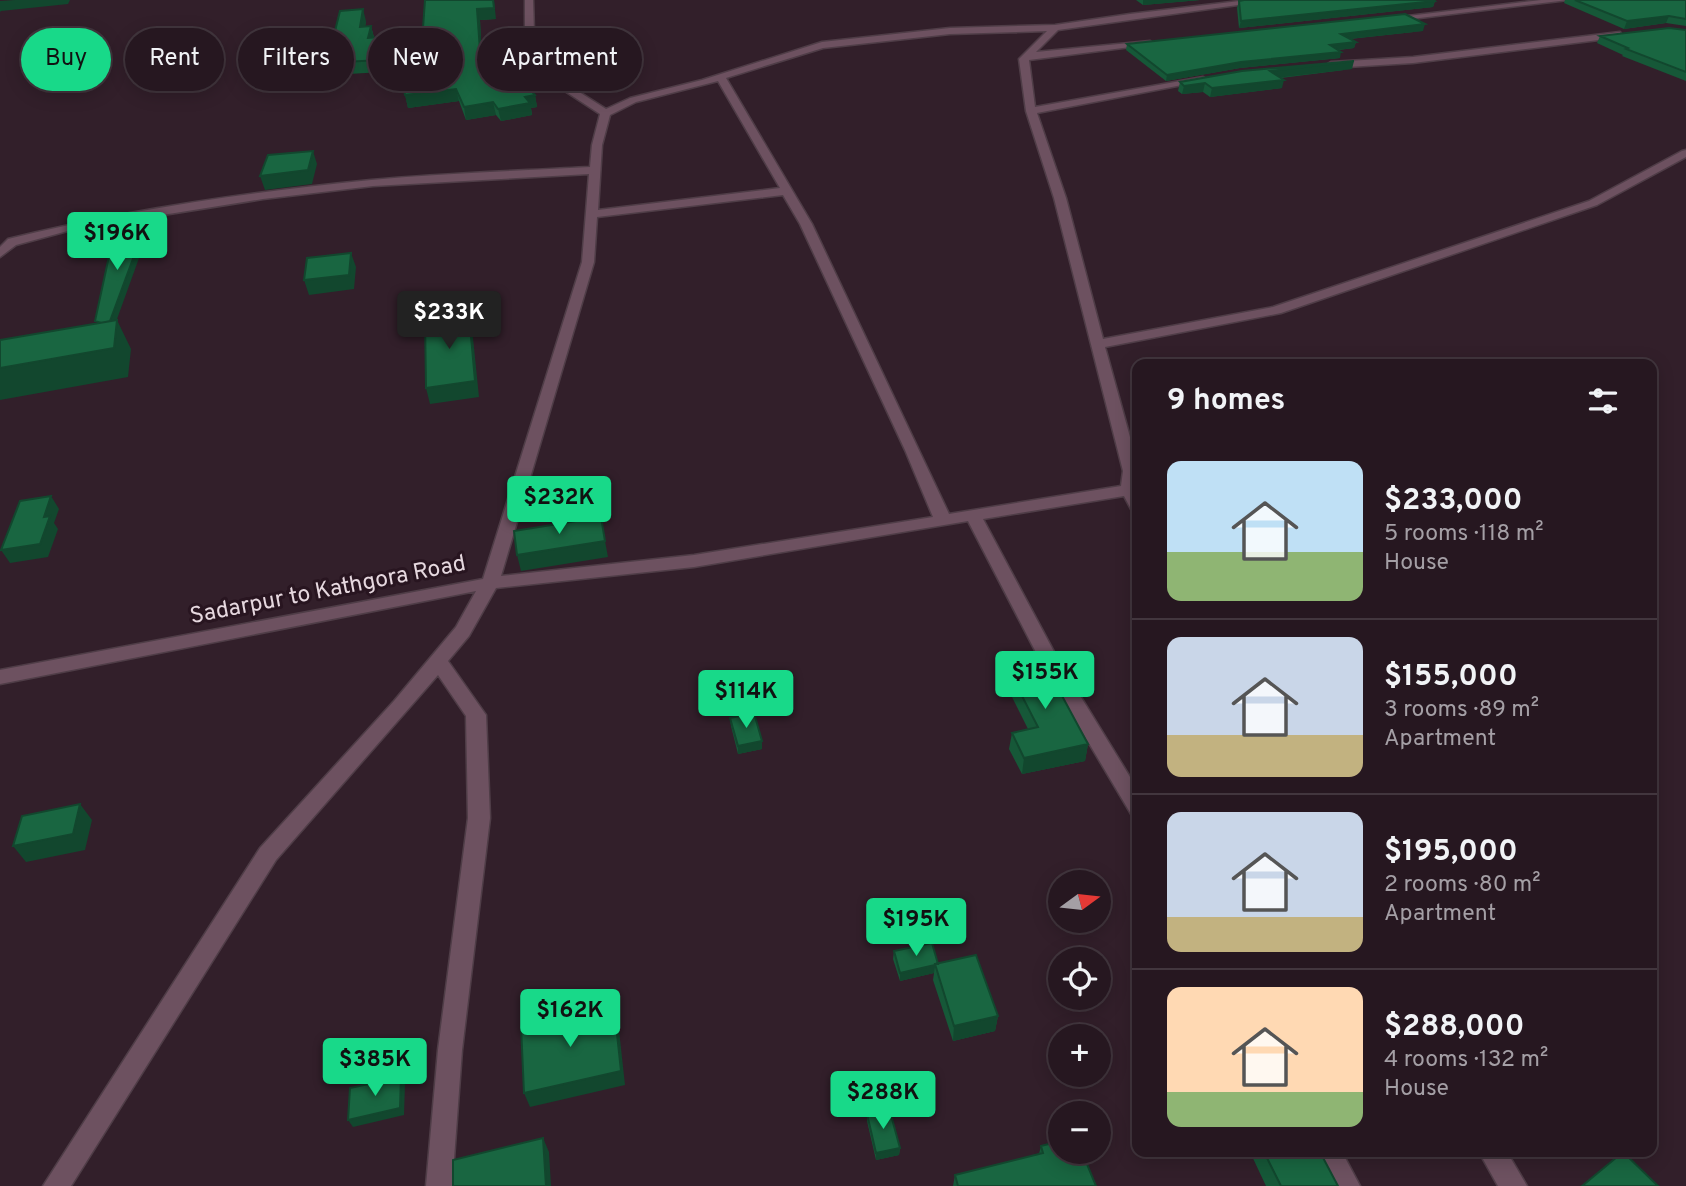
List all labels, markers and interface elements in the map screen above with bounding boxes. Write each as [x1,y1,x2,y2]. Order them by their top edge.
chip: Buy [21,28,111,91]
chip: Rent [125,28,224,91]
chip: Filters [238,28,354,91]
chip: New [368,28,463,91]
chip: Apartment [477,28,642,91]
pin: $196K [68,212,166,272]
text: $196K [83,220,151,249]
pin: $233K [400,292,498,351]
text: $233K [413,299,485,328]
icon: filters [1584,382,1622,420]
text: 9 homes [1167,383,1285,420]
pin: $232K [510,476,608,536]
text: $233,000 [1384,483,1523,520]
text: $232K [523,484,595,513]
icon: home [1223,489,1307,573]
text: 5 rooms · 118 m² [1384,520,1543,549]
text: House [1384,549,1449,578]
street label: Sadarpur to Kathgora Road [188,550,468,632]
pin: $155K [996,652,1094,711]
text: $155K [1011,659,1079,688]
text: $155,000 [1384,659,1518,696]
icon: home [1223,665,1307,749]
pin: $114K [697,670,795,730]
text: $114K [714,678,778,707]
text: 3 rooms · 89 m² [1384,696,1539,725]
text: Apartment [1384,725,1496,754]
text: $195,000 [1384,834,1518,871]
icon: home [1223,840,1307,924]
north arrow [1048,870,1111,933]
map controls [1048,870,1111,1164]
text: 2 rooms · 80 m² [1384,871,1541,900]
pin: $195K [867,898,965,958]
text: Apartment [1384,900,1496,929]
text: $195K [882,906,950,935]
button: locate [1048,947,1111,1010]
pin: $162K [521,990,619,1049]
text: $162K [536,997,604,1026]
text: $288,000 [1384,1009,1524,1046]
icon: home [1223,1015,1307,1099]
button: + [1048,1024,1111,1087]
pin: $385K [326,1038,424,1098]
text: $385K [339,1046,411,1075]
text: 4 rooms · 132 m² [1384,1046,1548,1075]
pin: $288K [834,1072,932,1131]
text: House [1384,1075,1449,1104]
text: $288K [846,1079,920,1108]
button: − [1048,1101,1111,1164]

